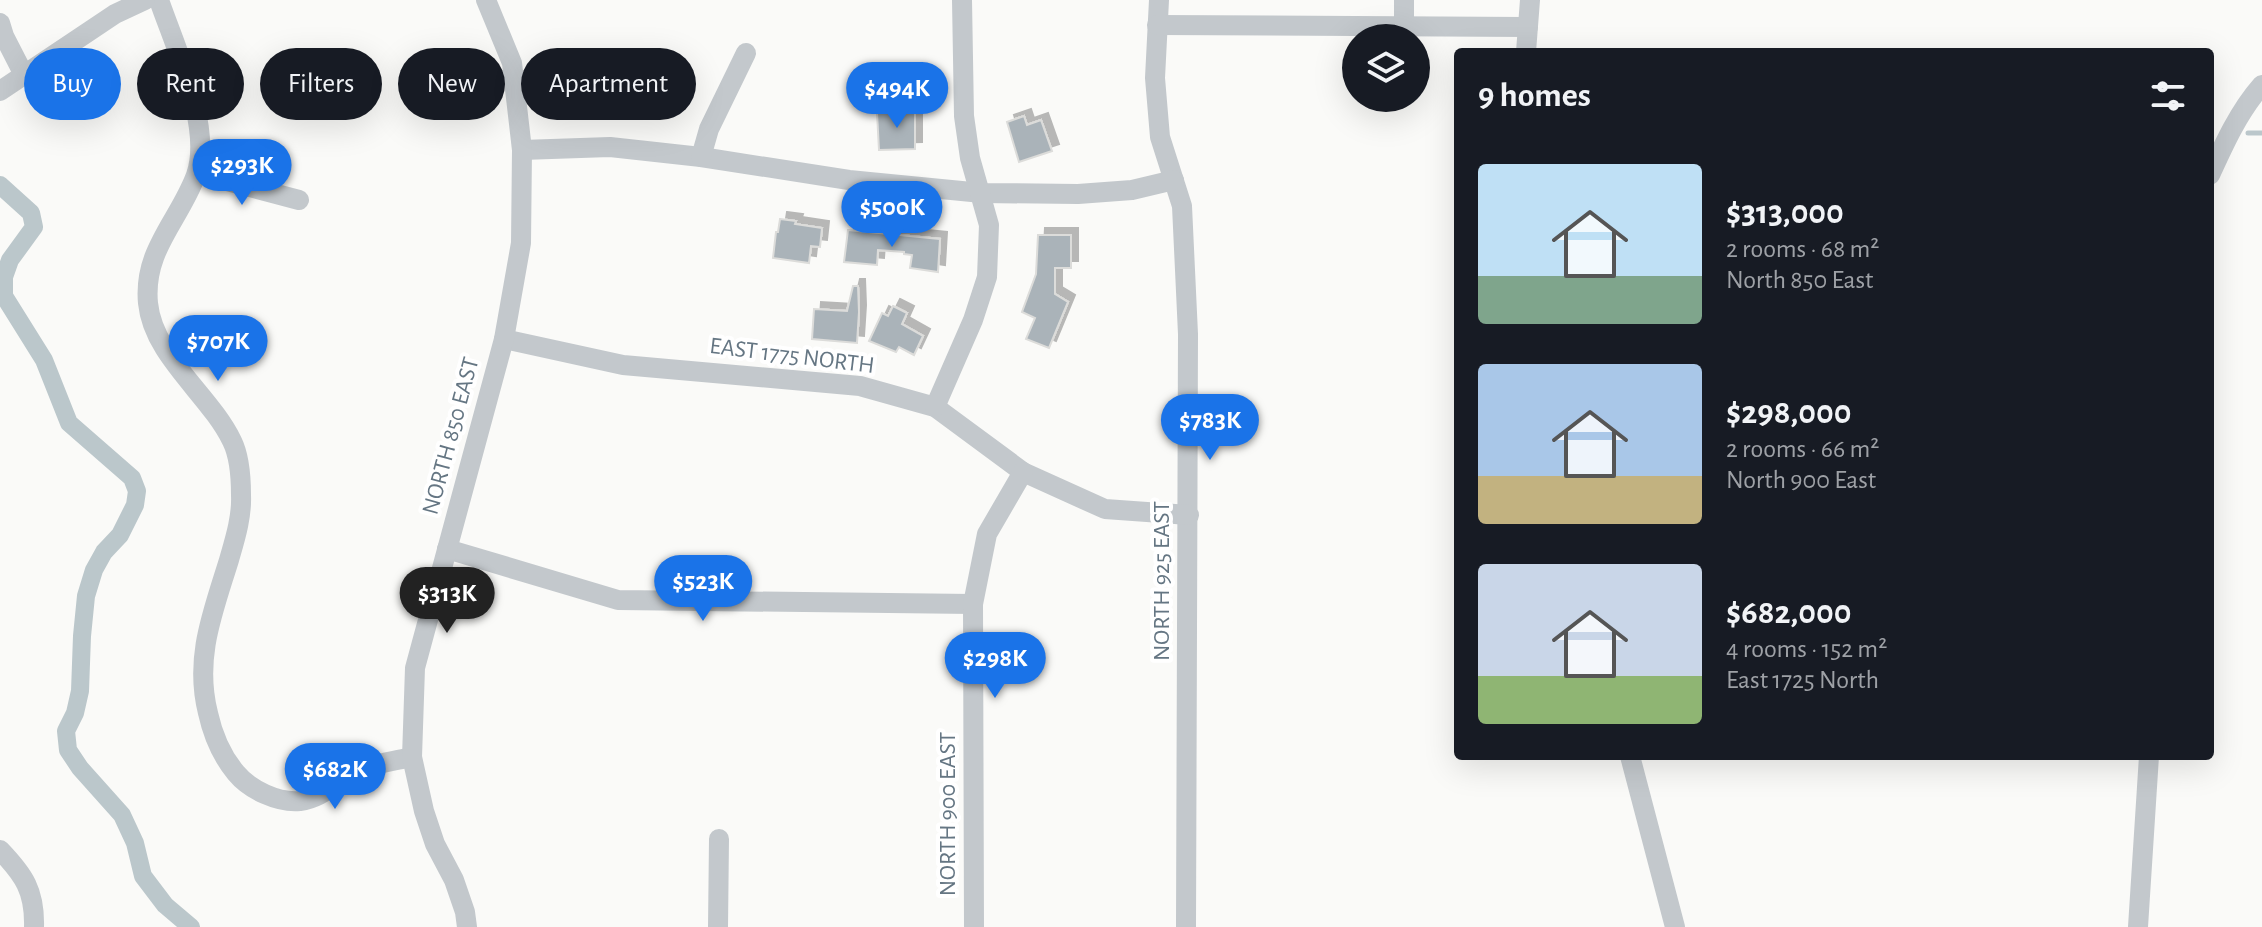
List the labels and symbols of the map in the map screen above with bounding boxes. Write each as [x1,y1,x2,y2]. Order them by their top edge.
pin: $494K [841,62,953,130]
pin: $293K [186,139,298,207]
pin: $500K [836,181,948,249]
pin: $707K [162,315,274,383]
street label: EAST 1775 NORTH [708,334,876,378]
street label: NORTH 850 EAST [418,354,484,517]
pin: $783K [1154,394,1266,462]
street label: NORTH 925 EAST [1150,501,1174,661]
pin: $523K [647,555,759,623]
pin: $313K [391,567,503,635]
pin: $298K [939,632,1051,700]
street label: NORTH 900 EAST [936,732,960,896]
pin: $682K [279,743,391,811]

